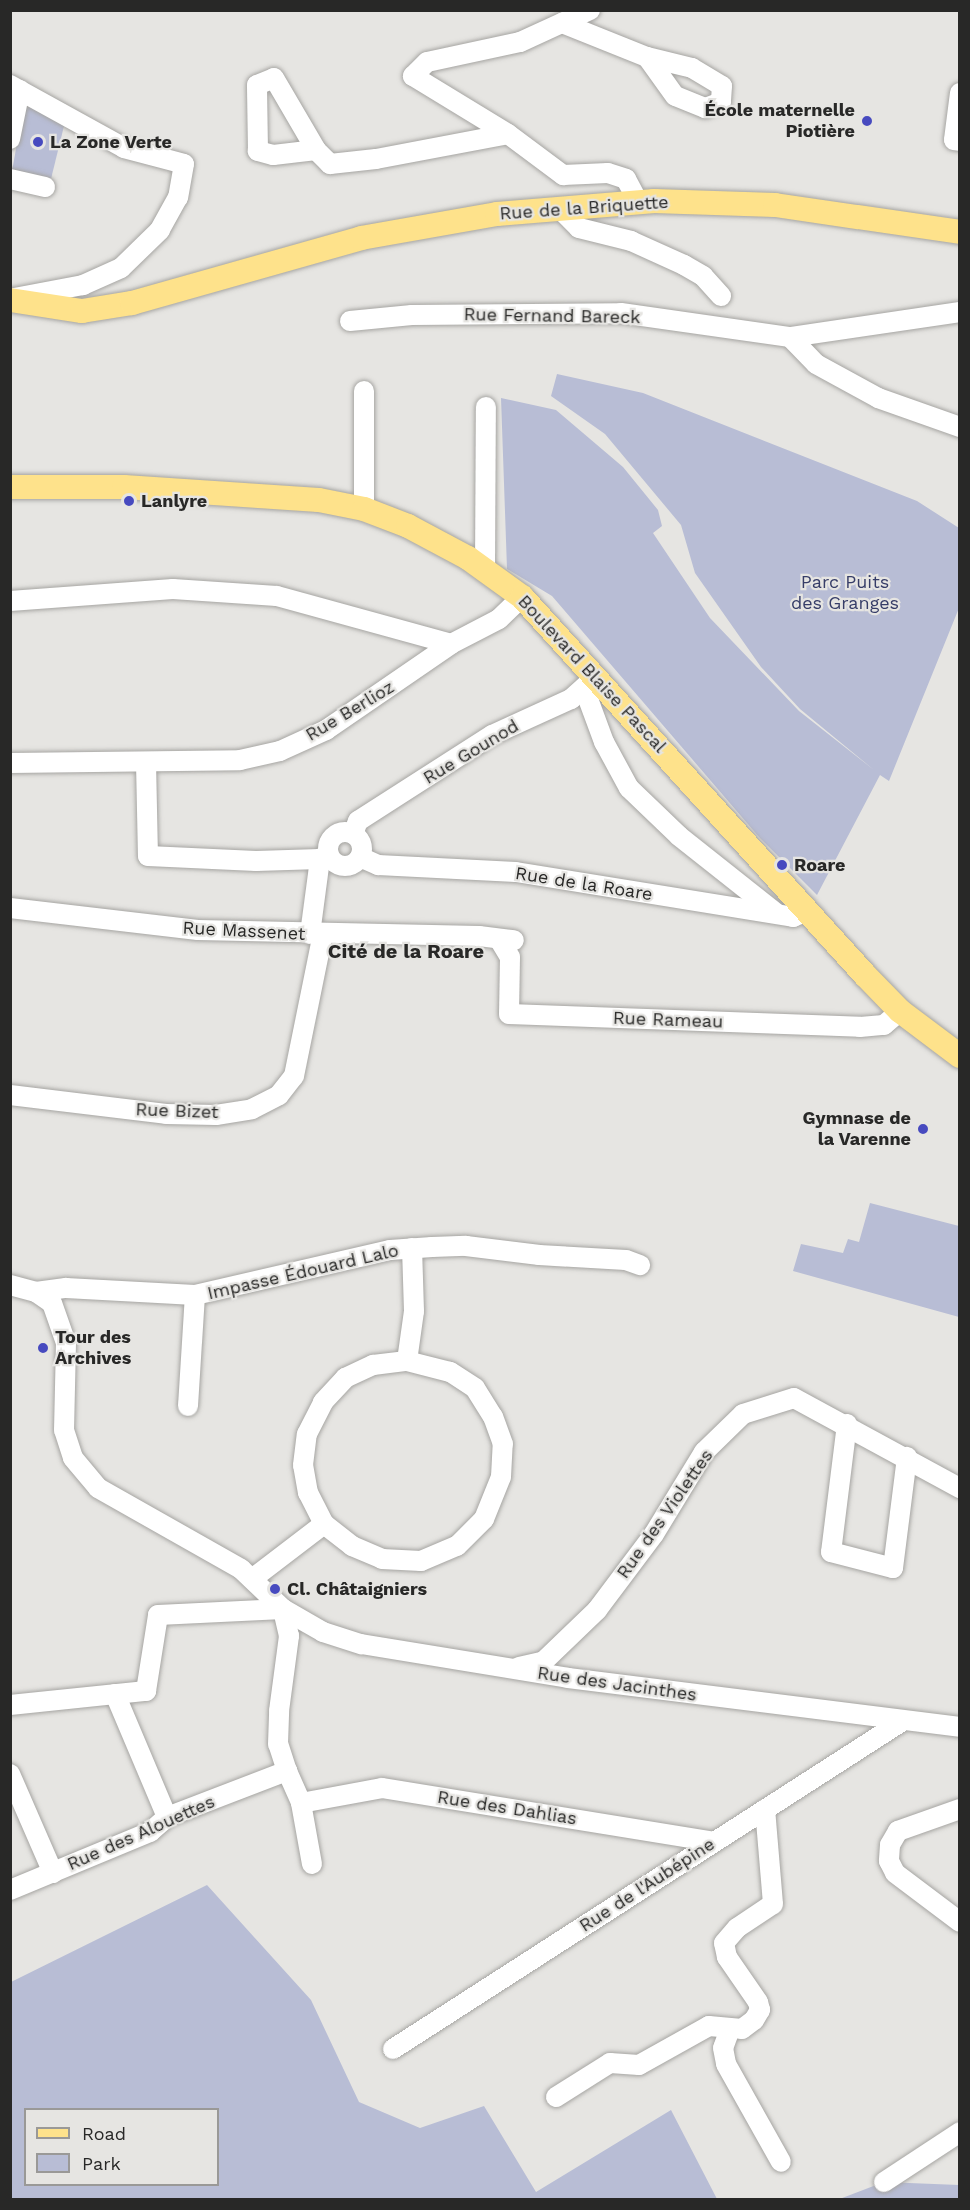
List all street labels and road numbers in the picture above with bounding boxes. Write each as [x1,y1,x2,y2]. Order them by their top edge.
street label: Rue de la Briquette [499,191,669,225]
street label: Rue Fernand Bareck [463,304,641,328]
street label: Boulevard Blaise Pascal [513,591,671,757]
street label: Rue Berlioz [302,676,398,746]
street label: Rue Gounod [419,715,523,789]
street label: Rue de la Roare [514,862,654,906]
street label: Rue Massenet [182,917,306,945]
street label: Rue Rameau [612,1007,724,1033]
street label: Rue Bizet [135,1099,219,1123]
street label: Impasse Édouard Lalo [205,1239,401,1305]
street label: Rue des Violettes [612,1445,718,1583]
street label: Rue des Jacinthes [536,1662,698,1706]
street label: Rue des Dahlias [436,1786,578,1830]
street label: Rue des Alouettes [64,1791,218,1875]
street label: Rue de l'Aubépine [575,1833,719,1937]

